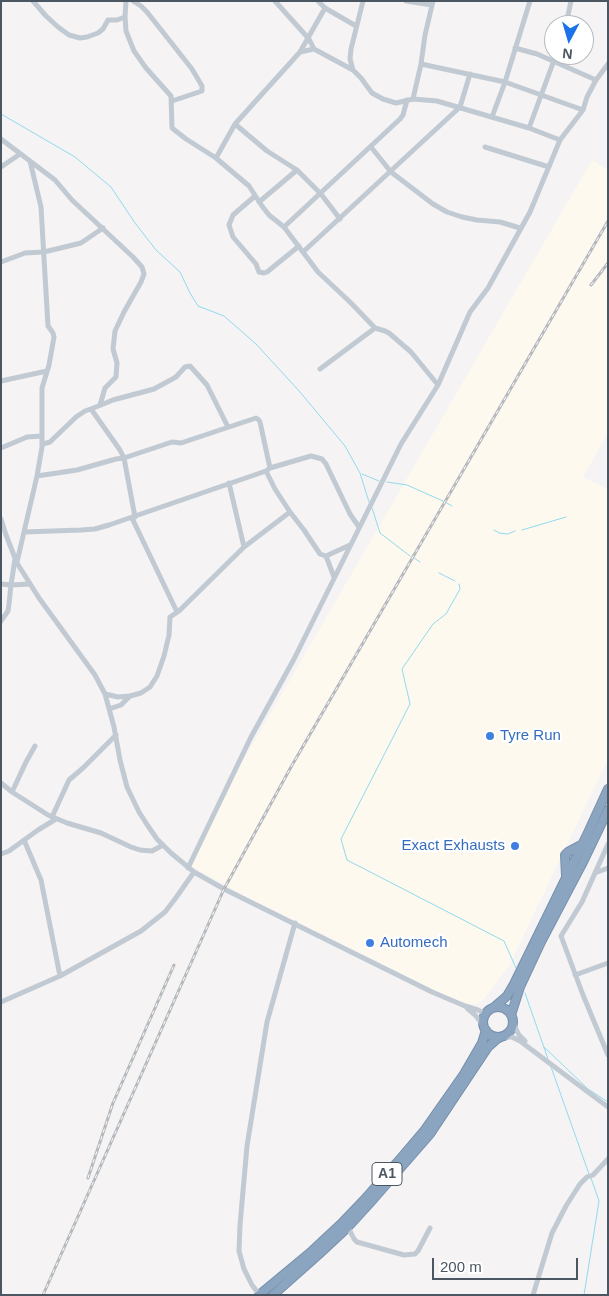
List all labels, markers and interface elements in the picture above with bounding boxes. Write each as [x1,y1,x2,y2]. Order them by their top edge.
north arrow [544,15,594,65]
text: N [562,45,573,62]
place label: Tyre Run [500,727,561,745]
marker: Tyre Run [484,730,496,742]
place label: Exact Exhausts [402,837,505,855]
marker: Exact Exhausts [509,840,521,852]
place label: Automech [380,934,448,952]
marker: Automech [364,937,376,949]
road number: A1 [372,1162,402,1186]
scale bar [434,1248,580,1280]
text: 200 m [440,1258,482,1275]

